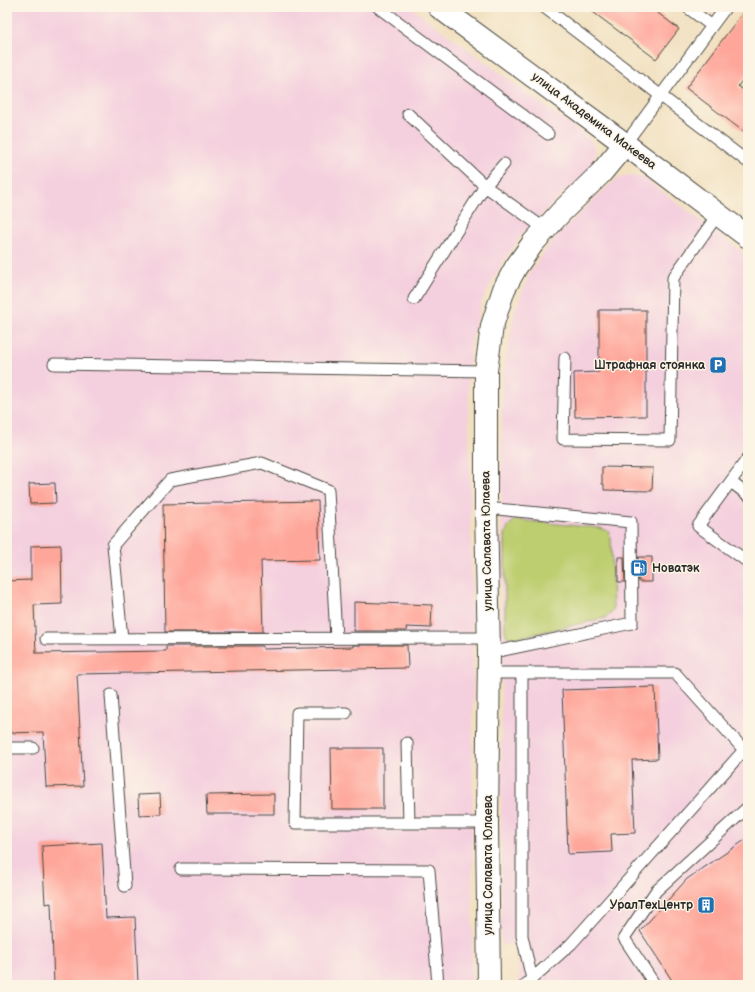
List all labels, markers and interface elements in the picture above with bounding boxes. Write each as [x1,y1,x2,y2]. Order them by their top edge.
street label: улица Академика Макеева [529,69,659,173]
parking icon: Штрафная стоянка [708,355,728,375]
place label: Штрафная стоянка [594,358,706,373]
street label: улица Салавата Юлаева [478,471,496,611]
fuel station icon: Новатэк [629,558,649,578]
place label: Новатэк [652,561,700,576]
street label: улица Салавата Юлаева [481,795,496,935]
building icon: УралТехЦентр [696,895,716,915]
place label: УралТехЦентр [610,898,693,913]

